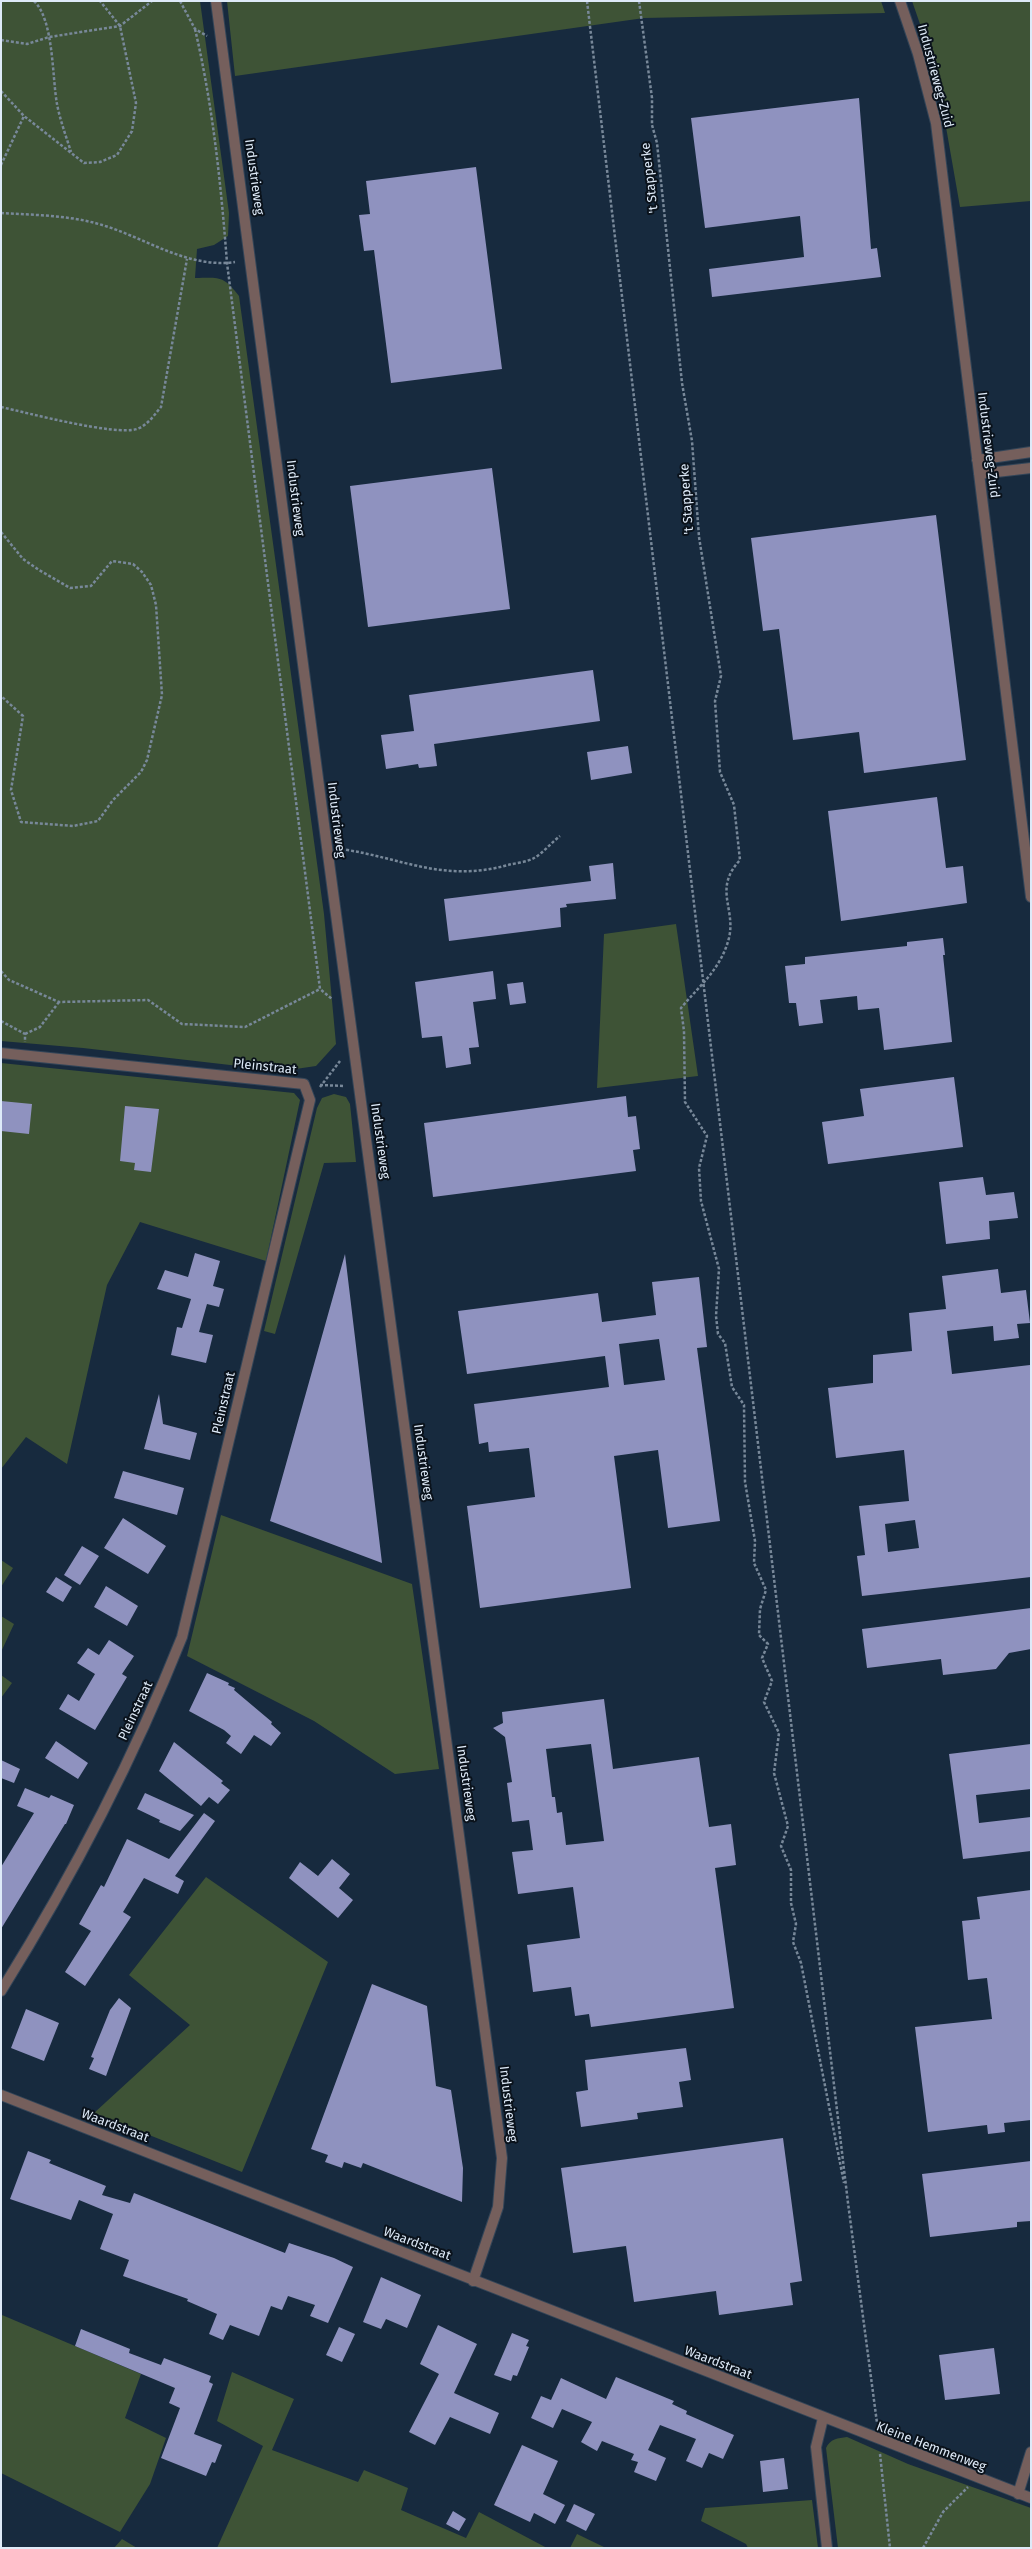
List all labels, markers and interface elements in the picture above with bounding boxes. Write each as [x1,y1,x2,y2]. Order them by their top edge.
street label: Industrieweg-Zuid [914,22,956,130]
street label: Industrieweg [241,138,267,216]
street label: 't Stapperke [638,142,662,214]
street label: Industrieweg-Zuid [974,391,1002,499]
street label: Industrieweg [283,459,307,537]
street label: 't Stapperke [677,463,697,535]
street label: Industrieweg [324,781,348,859]
street label: Pleinstraat [233,1056,297,1078]
street label: Industrieweg [367,1102,393,1180]
street label: Pleinstraat [209,1370,239,1436]
street label: Industrieweg [410,1423,436,1501]
street label: Pleinstraat [115,1679,157,1743]
street label: Industrieweg [453,1744,479,1822]
street label: Industrieweg [496,2065,520,2143]
street label: Waardstraat [79,2106,151,2146]
street label: Waardstraat [381,2224,453,2264]
street label: Waardstraat [682,2343,754,2383]
street label: Kleine Hemmenweg [874,2419,988,2475]

